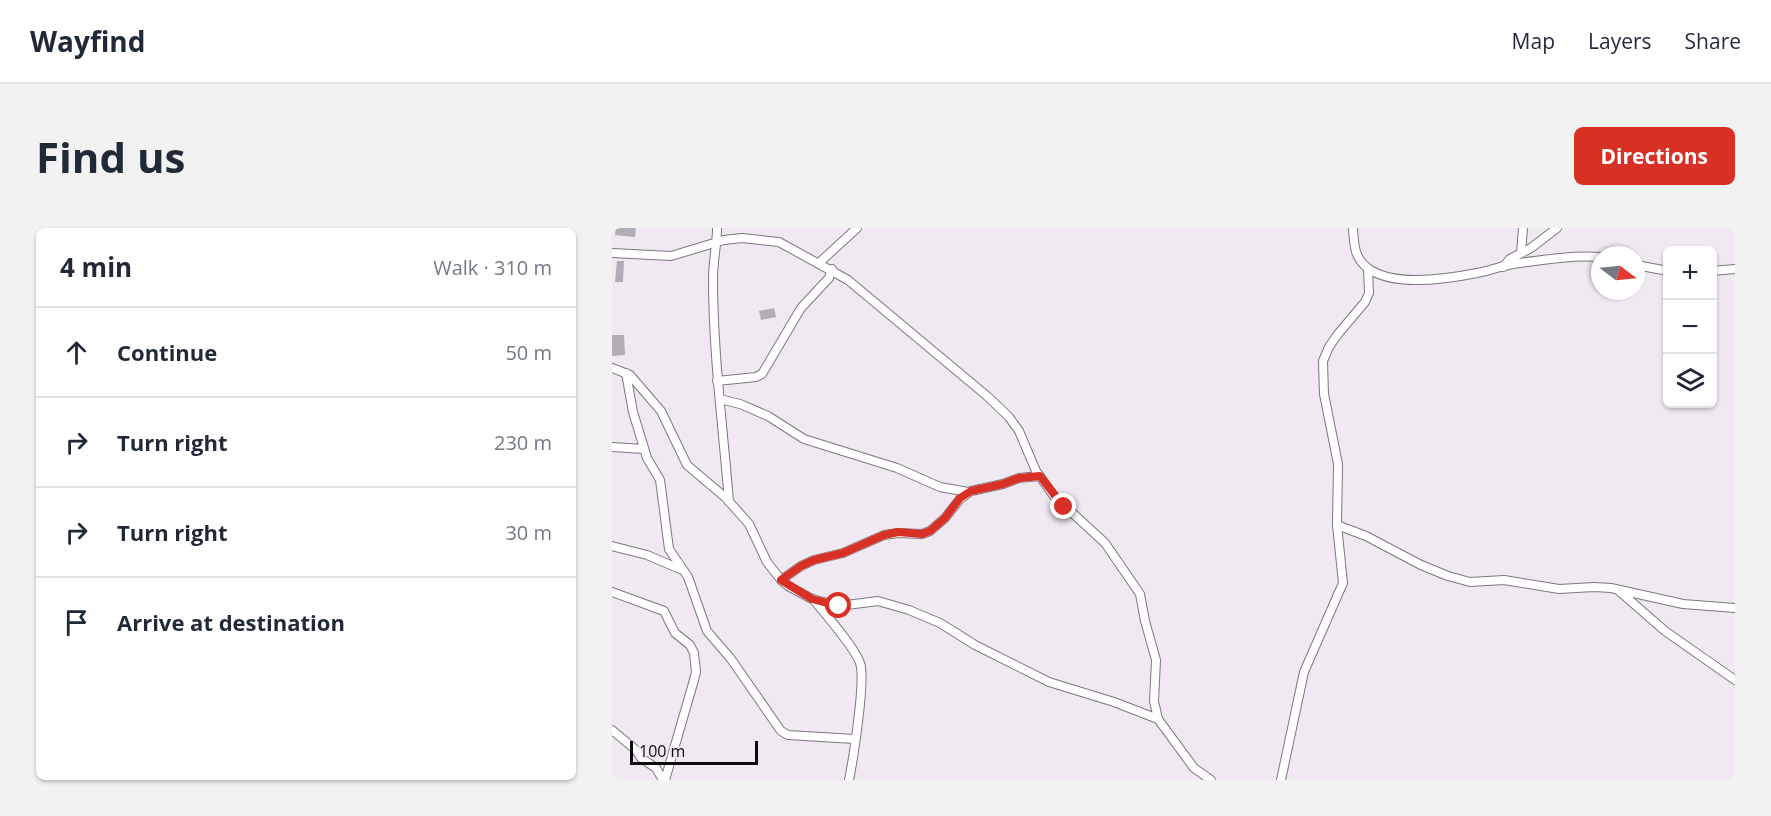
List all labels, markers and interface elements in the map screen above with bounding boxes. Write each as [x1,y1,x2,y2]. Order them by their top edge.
text: Wayfind [30,22,145,60]
text: Map [1512,27,1555,55]
text: Layers [1588,27,1652,55]
text: Share [1685,27,1741,55]
button: Directions [1574,127,1735,185]
text: Find us [36,128,185,185]
north arrow [1591,246,1645,300]
map controls [1663,246,1717,408]
button: + [1663,246,1717,300]
text: 4 min [60,249,132,285]
text: Walk · 310 m [433,254,552,281]
button: − [1663,300,1717,354]
icon: ahead [60,336,93,369]
text: Continue [117,337,217,367]
text: 50 m [505,339,552,366]
button: layers [1663,354,1717,408]
icon: right [60,426,93,459]
text: Turn right [117,427,228,457]
text: 230 m [494,429,552,456]
route end [1050,493,1076,519]
icon: right [60,516,93,549]
text: Turn right [117,517,228,547]
text: 30 m [505,519,552,546]
route start [825,592,851,618]
icon: arrive [60,606,93,639]
text: Arrive at destination [117,607,345,637]
scale bar [630,738,758,766]
text: 100 m [639,740,685,762]

